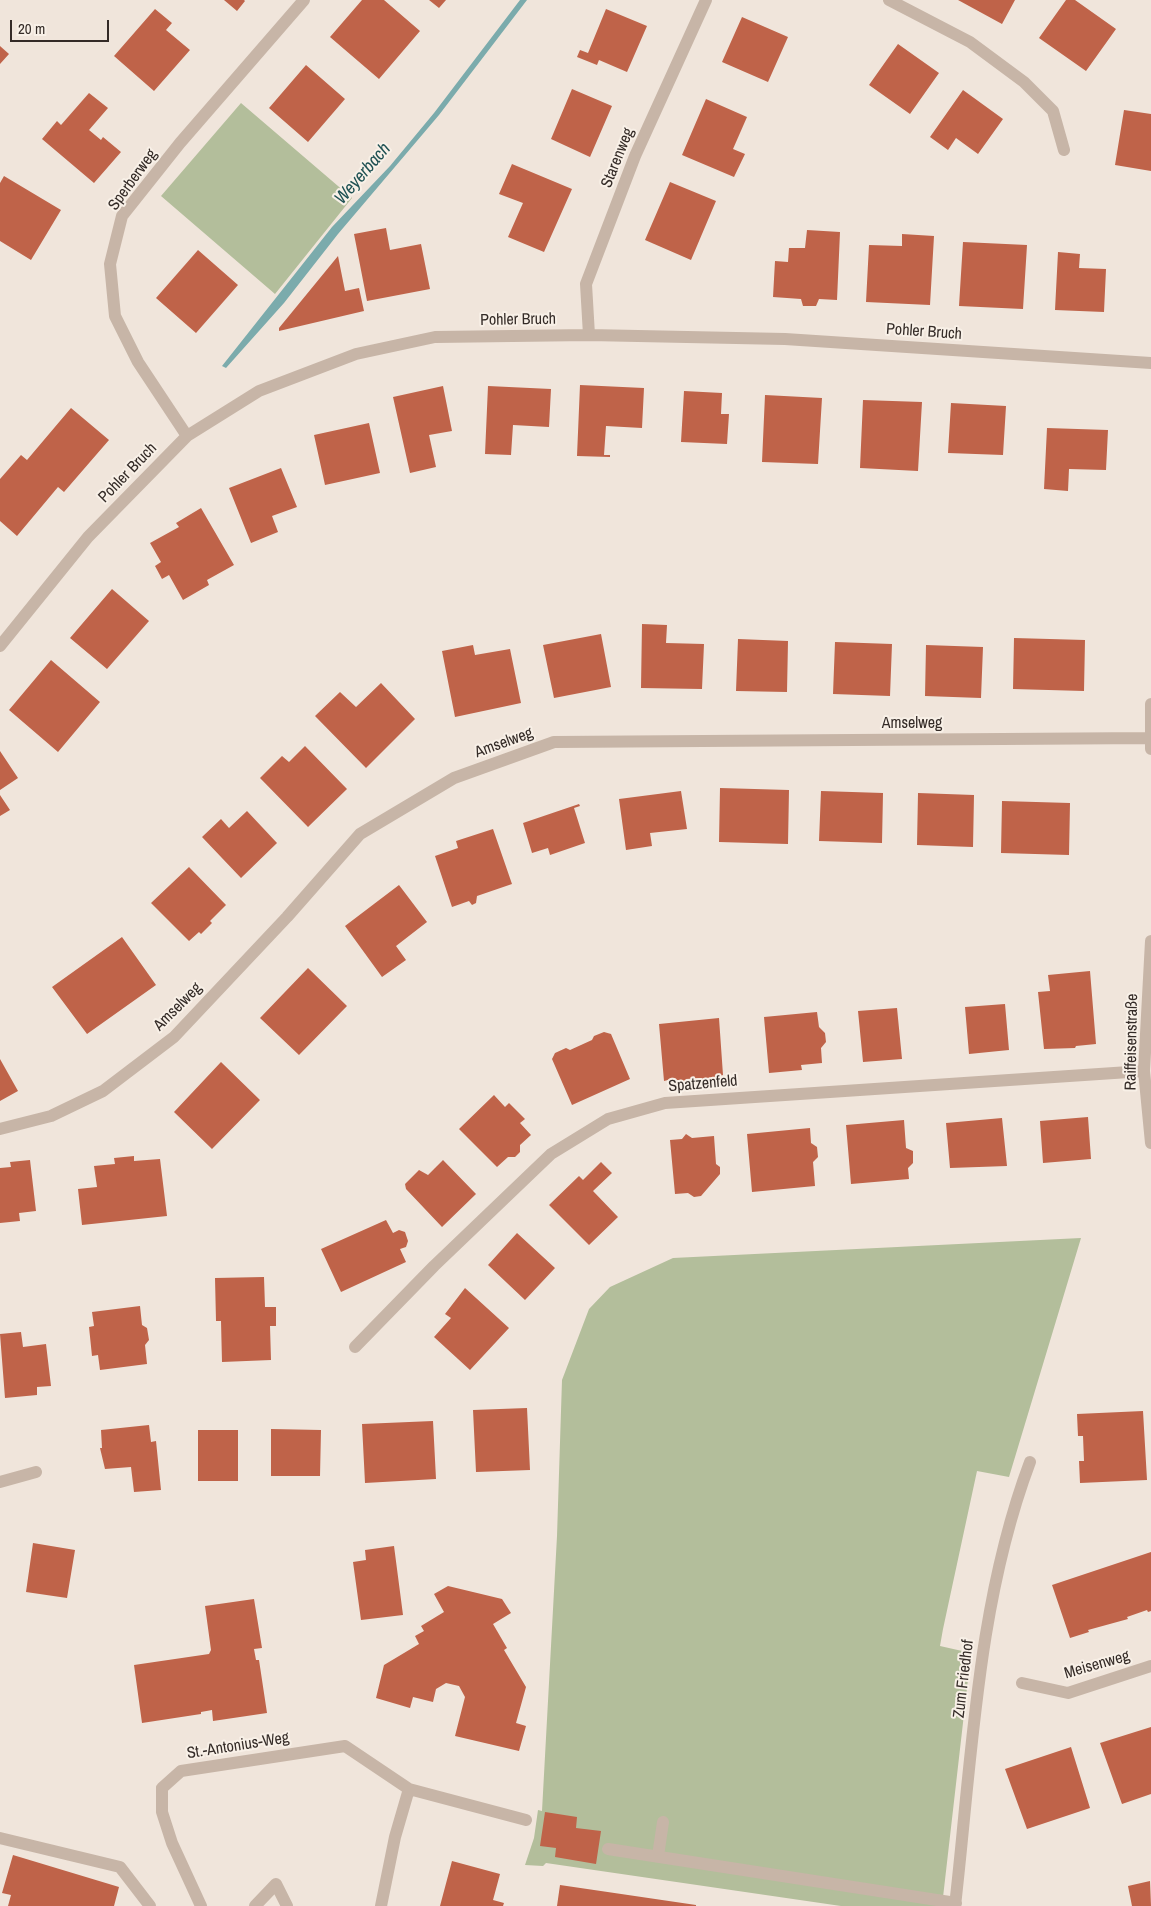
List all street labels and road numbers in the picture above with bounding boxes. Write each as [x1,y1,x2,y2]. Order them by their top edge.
street label: Starenweg [597,125,639,191]
street label: Sperberweg [104,146,162,214]
street label: Pohler Bruch [480,310,556,330]
street label: Pohler Bruch [886,320,962,344]
street label: Pohler Bruch [95,439,161,507]
street label: Amselweg [882,714,942,734]
street label: Amselweg [472,724,536,762]
street label: Amselweg [150,979,206,1035]
street label: Raiffeisenstraße [1122,993,1142,1091]
street label: Spatzenfeld [668,1071,738,1097]
street label: Zum Friedhof [950,1639,978,1719]
street label: Meisenweg [1062,1647,1132,1683]
street label: St.-Antonius-Weg [185,1728,291,1764]

